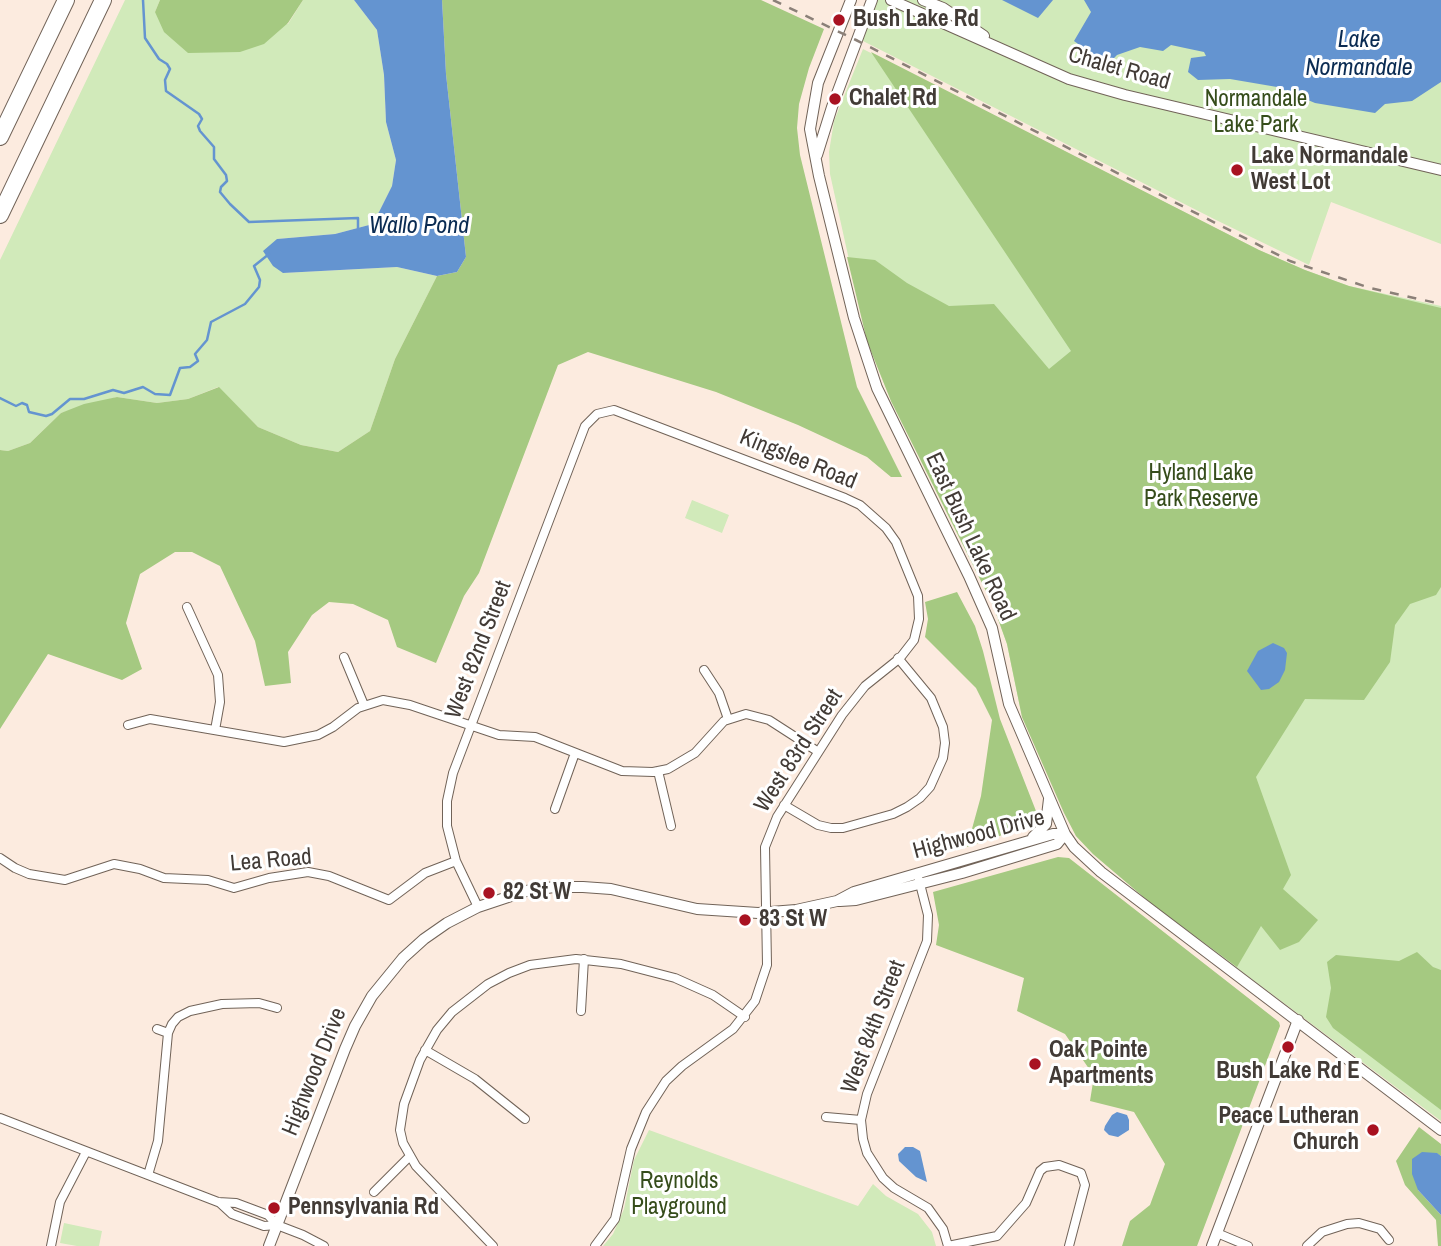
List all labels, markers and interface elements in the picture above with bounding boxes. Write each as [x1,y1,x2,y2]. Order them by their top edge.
place label: Bush Lake Rd [853,6,979,34]
marker: Bush Lake Rd [831,12,847,28]
water label: Lake Normandale [1305,27,1413,83]
street label: Chalet Road [1065,41,1173,97]
place label: Chalet Rd [849,85,937,113]
park label: Normandale Lake Park [1205,86,1307,140]
marker: Chalet Rd [827,91,843,107]
place label: Lake Normandale West Lot [1251,143,1408,197]
marker: Lake Normandale West Lot [1229,162,1245,178]
water label: Wallo Pond [369,213,469,241]
street label: Kingslee Road [735,424,861,496]
street label: East Bush Lake Road [919,448,1021,626]
park label: Hyland Lake Park Reserve [1144,460,1258,514]
street label: West 82nd Street [440,577,518,723]
street label: West 83rd Street [749,684,849,818]
street label: Highwood Drive [910,804,1048,866]
street label: Lea Road [229,844,313,878]
place label: 82 St W [503,879,571,907]
marker: 82 St W [481,885,497,901]
place label: 83 St W [759,906,827,934]
marker: 83 St W [737,912,753,928]
street label: West 84th Street [836,957,912,1097]
street label: Highwood Drive [277,1004,353,1140]
place label: Oak Pointe Apartments [1049,1037,1154,1091]
marker: Bush Lake Rd E [1280,1039,1296,1055]
marker: Oak Pointe Apartments [1027,1056,1043,1072]
place label: Bush Lake Rd E [1216,1058,1360,1086]
place label: Peace Lutheran Church [1219,1103,1359,1157]
marker: Peace Lutheran Church [1365,1122,1381,1138]
park label: Reynolds Playground [631,1168,727,1222]
place label: Pennsylvania Rd [288,1194,439,1222]
marker: Pennsylvania Rd [266,1200,282,1216]

